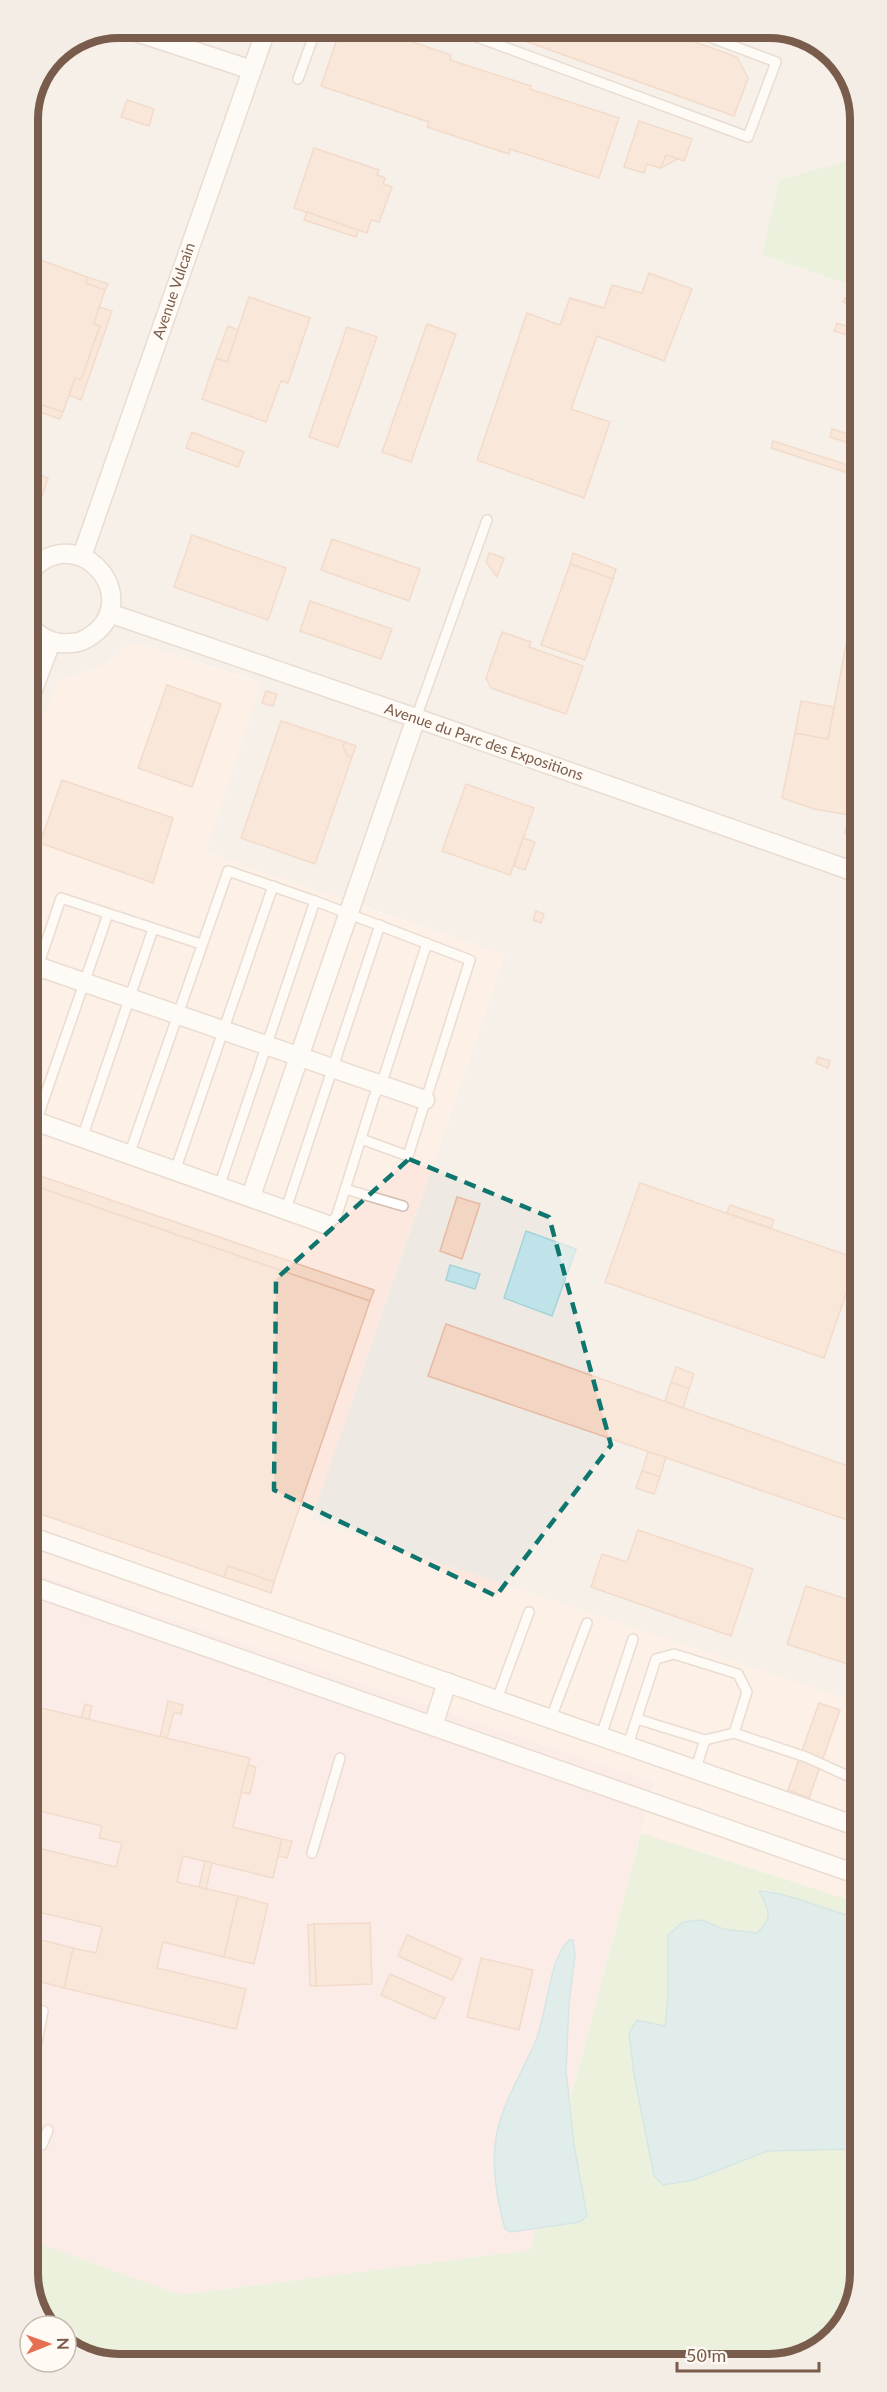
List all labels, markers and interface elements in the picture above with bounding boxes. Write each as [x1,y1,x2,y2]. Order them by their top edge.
street label: Avenue Vulcain [148,240,198,341]
street label: Avenue du Parc des Expositions [383,699,586,784]
north arrow [18,2314,78,2374]
scale bar [677,2335,820,2373]
text: N [54,2337,73,2350]
text: 50 m [686,2344,726,2366]

